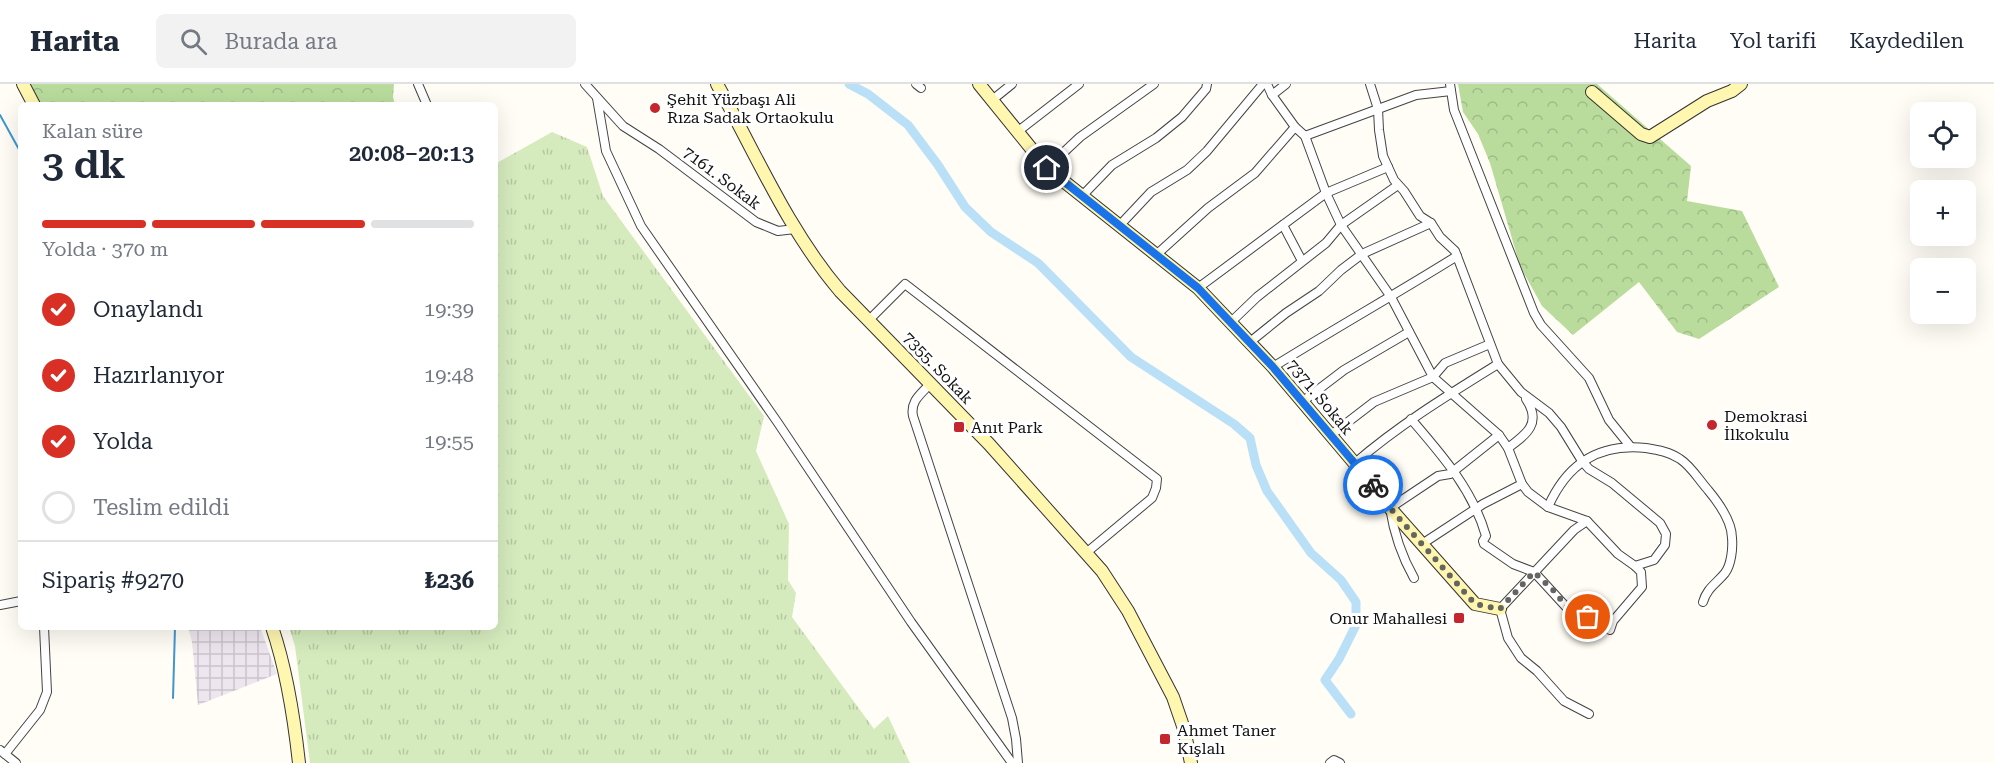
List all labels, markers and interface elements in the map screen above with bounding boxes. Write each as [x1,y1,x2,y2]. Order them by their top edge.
search box [156,14,576,68]
text: Harita [30,25,120,58]
icon: search [177,25,210,58]
text: Burada ara [225,29,338,54]
text: Harita [1634,29,1697,53]
text: Yol tarifi [1730,29,1816,53]
text: Kaydedilen [1849,29,1964,53]
place label: Şehit Yüzbaşı Ali Rıza Sadak Ortaokulu [667,90,834,127]
marker: Şehit Yüzbaşı Ali Rıza Sadak Ortaokulu [648,101,662,115]
map controls [1910,102,1976,324]
button: locate [1910,102,1976,168]
text: Kalan süre [42,119,143,143]
text: 20:08–20:13 [349,141,474,166]
text: 3 dk [42,142,126,188]
pin [1021,142,1072,193]
street label: 7161. Sokak [679,143,765,213]
icon: home [1030,151,1063,184]
button: + [1910,180,1976,246]
text: Yolda · 370 m [42,237,168,261]
button: − [1910,258,1976,324]
icon: check [42,293,75,326]
text: Onaylandı [93,297,203,322]
text: 19:39 [424,297,474,321]
street label: 7355. Sokak [899,328,977,408]
street label: 7371. Sokak [1283,355,1357,439]
icon: check [42,359,75,392]
text: Hazırlanıyor [93,363,224,388]
text: 19:48 [424,363,474,387]
place label: Demokrasi İlkokulu [1724,407,1808,444]
place label: Anıt Park [971,418,1043,437]
marker: Demokrasi İlkokulu [1705,418,1719,432]
marker: Anıt Park [952,420,966,434]
icon: check [42,425,75,458]
text: Yolda [93,429,153,454]
text: 19:55 [424,429,474,453]
courier [1343,455,1403,515]
icon: bike [1357,469,1390,502]
text: Teslim edildi [93,495,230,520]
text: Sipariş #9270 [42,568,184,593]
text: ₺236 [425,568,474,593]
pin [1562,591,1613,642]
icon: bag [1571,600,1604,633]
place label: Onur Mahallesi [1329,609,1447,628]
marker: Onur Mahallesi [1452,611,1466,625]
place label: Ahmet Taner Kışlalı [1177,721,1277,758]
marker: Ahmet Taner Kışlalı [1158,732,1172,746]

